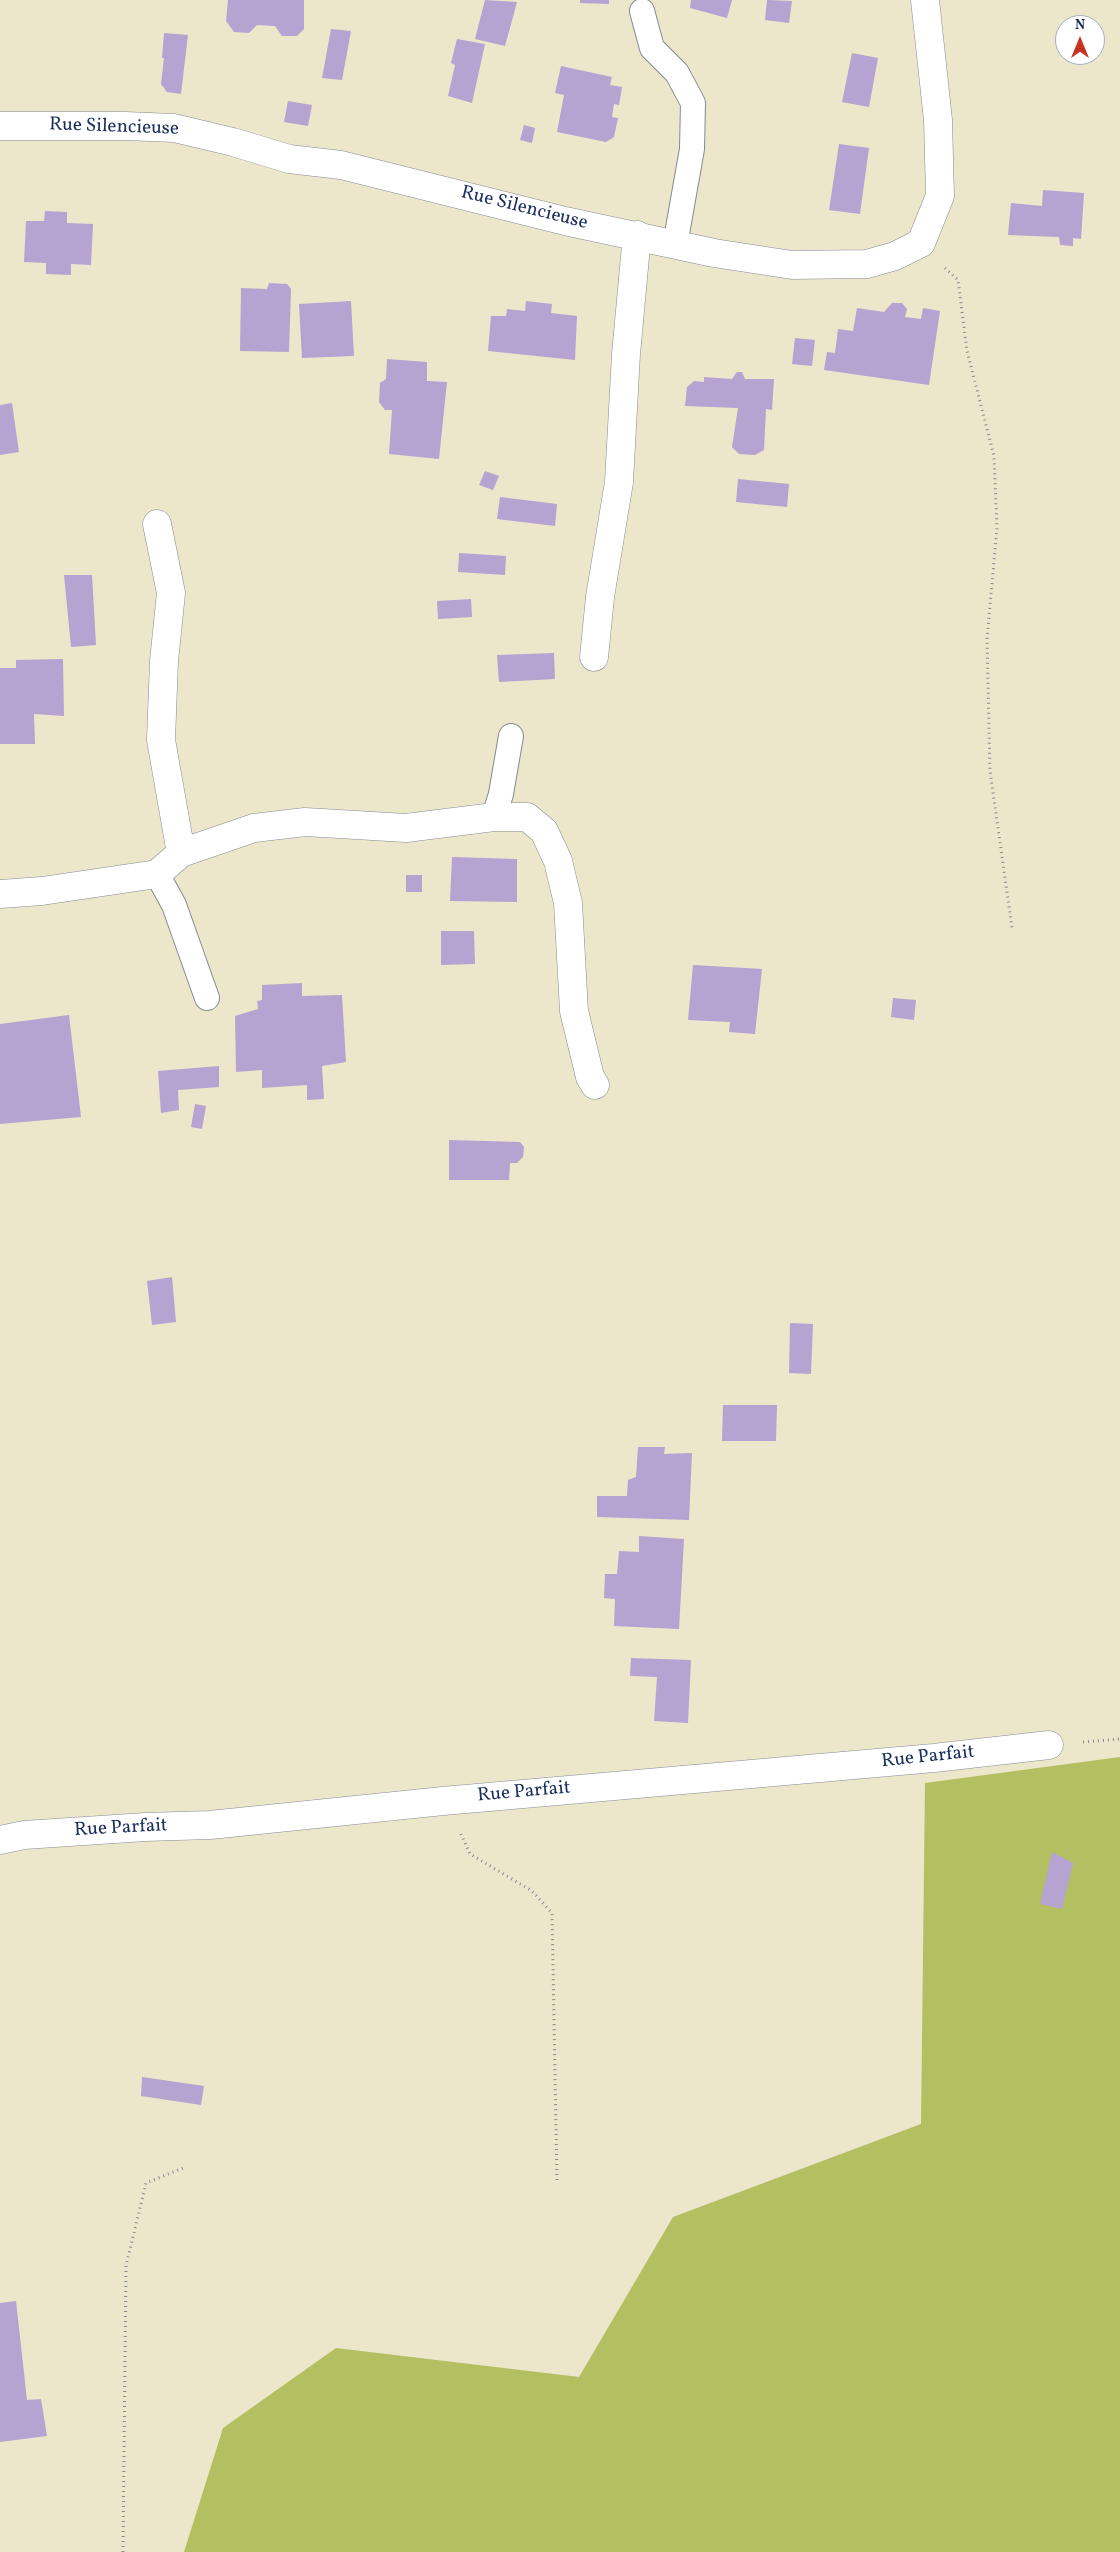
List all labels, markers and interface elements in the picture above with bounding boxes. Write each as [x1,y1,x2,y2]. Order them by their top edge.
north arrow [1055,15,1105,65]
text: N [1075,16,1085,35]
street label: Rue Silencieuse [49,114,179,142]
street label: Rue Silencieuse [458,182,590,236]
street label: Rue Parfait [880,1742,976,1774]
street label: Rue Parfait [477,1778,571,1808]
street label: Rue Parfait [74,1815,168,1843]

